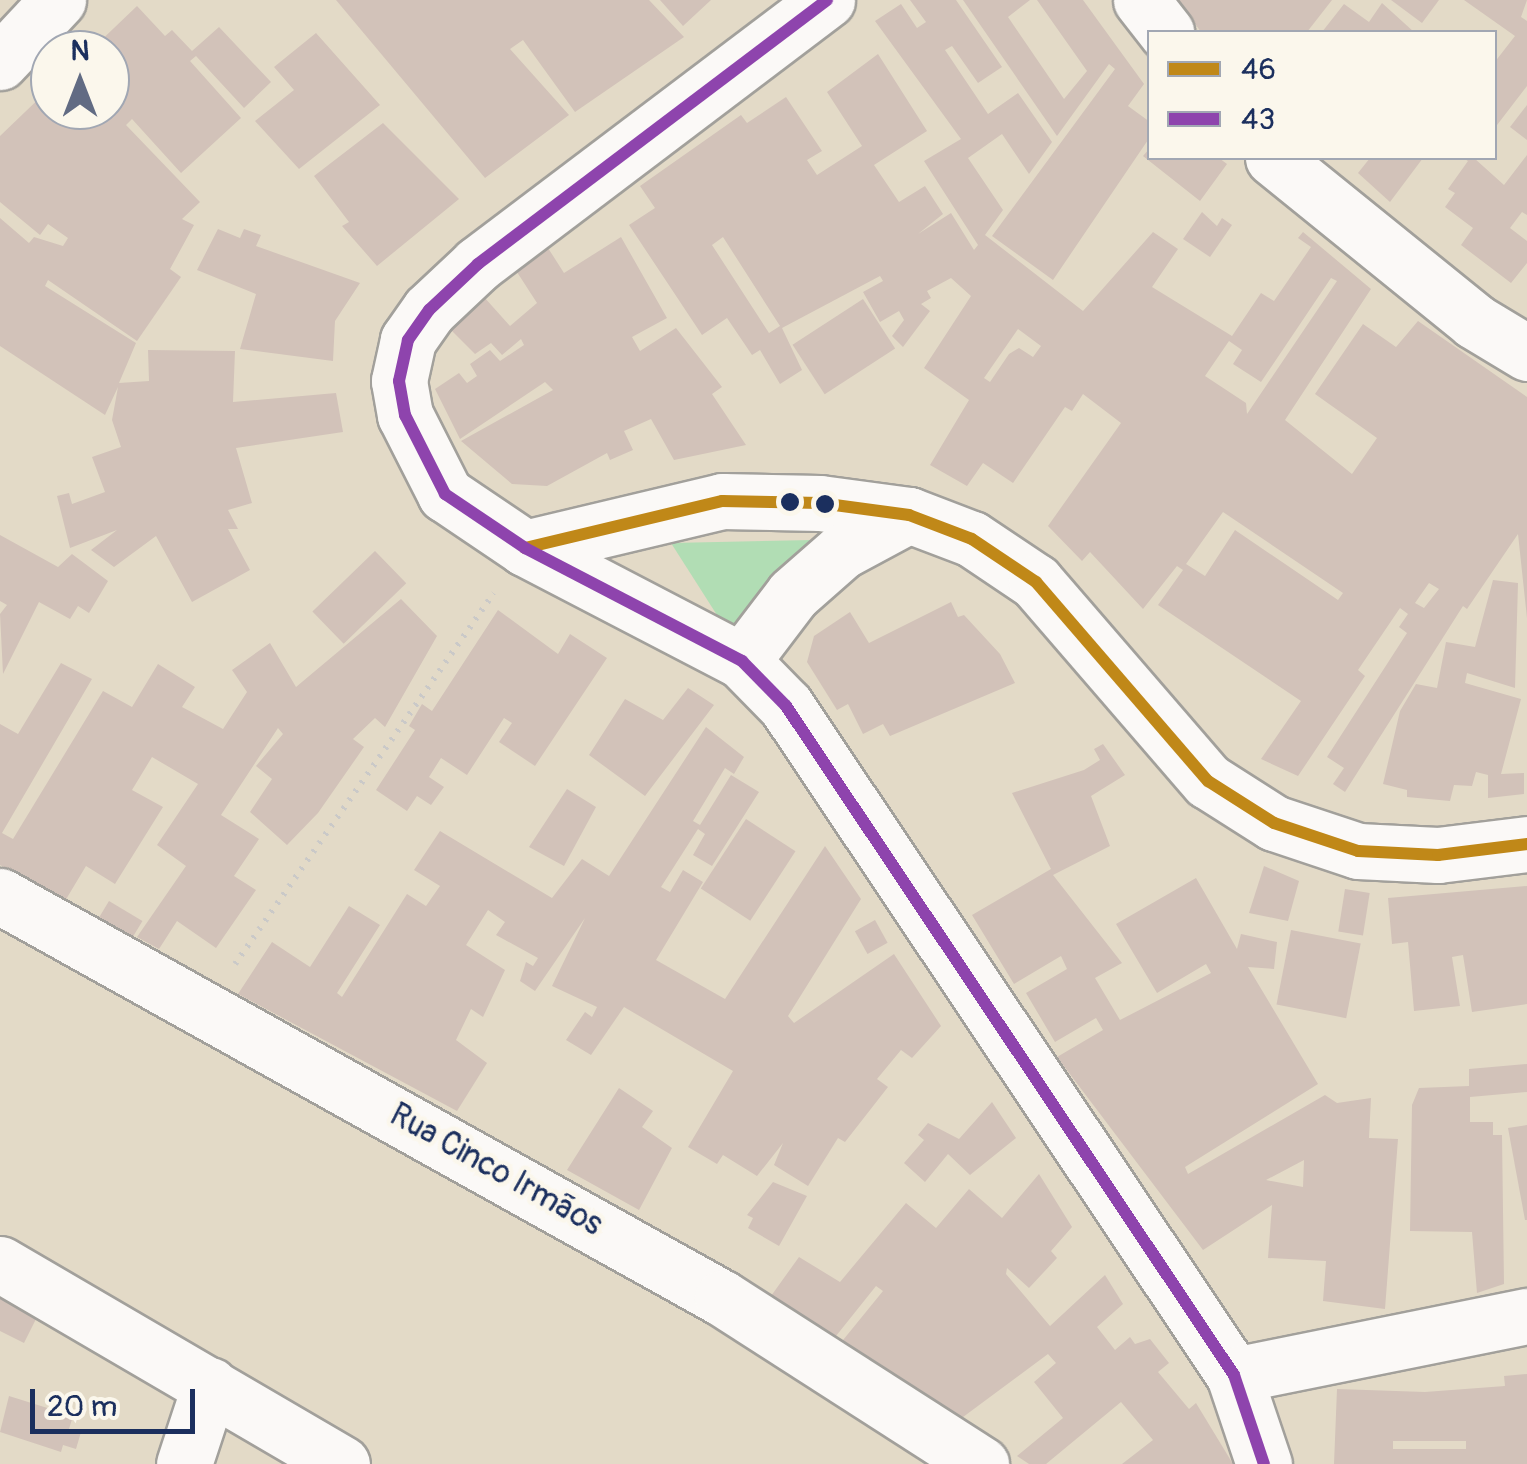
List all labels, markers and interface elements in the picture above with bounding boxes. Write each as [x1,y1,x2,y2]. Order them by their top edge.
north arrow [30,30,130,130]
legend [1147,30,1497,160]
text: N [71,34,89,69]
text: 46 [1241,51,1276,88]
text: 43 [1241,101,1275,138]
unlabelled marker [780,492,800,512]
unlabelled marker [815,494,835,514]
street label: Rua Cinco Irmãos [383,1096,609,1244]
scale bar [35,1369,200,1431]
text: 20 m [47,1388,117,1425]

